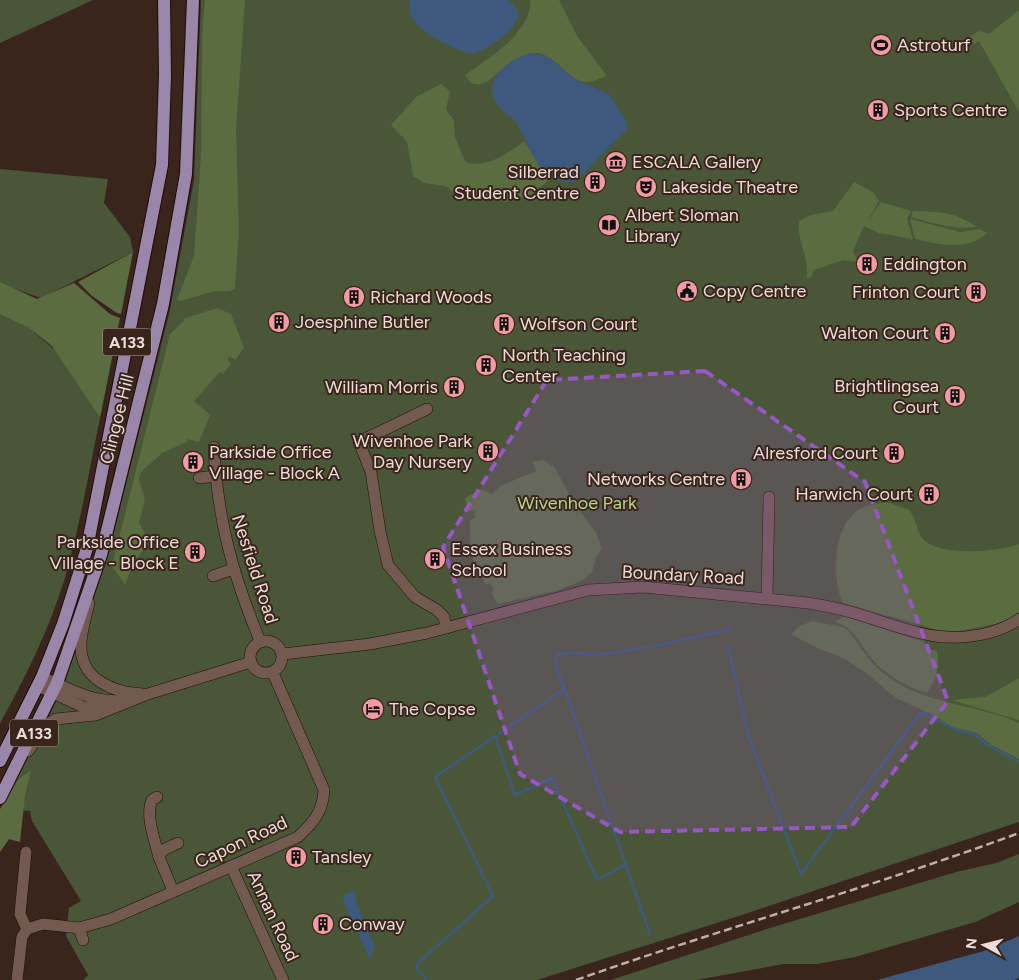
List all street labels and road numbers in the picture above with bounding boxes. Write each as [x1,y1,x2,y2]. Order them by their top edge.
road number: A133 [103,328,151,356]
street label: Clingoe Hill [95,372,139,466]
street label: Nesfield Road [227,512,283,626]
street label: Boundary Road [621,561,745,589]
road number: A133 [10,720,58,746]
street label: Capon Road [191,811,291,873]
street label: Annan Road [242,867,304,965]

